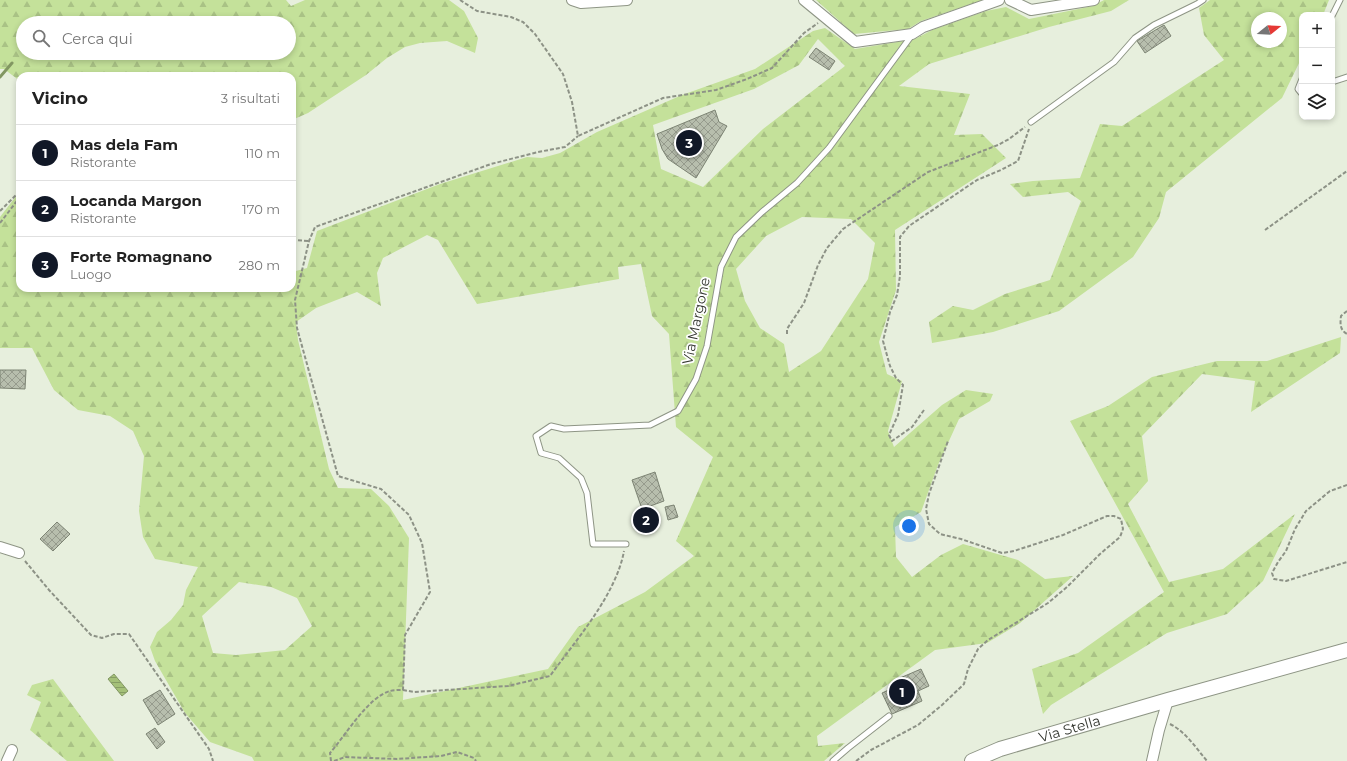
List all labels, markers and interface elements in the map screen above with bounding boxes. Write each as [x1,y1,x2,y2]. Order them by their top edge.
north arrow [1251,12,1287,48]
map controls [1299,12,1335,120]
button: + [1299,12,1335,48]
search box [16,16,296,60]
icon: search [30,27,52,49]
text: Cerca qui [62,29,133,48]
button: − [1299,48,1335,84]
button: layers [1299,84,1335,120]
text: Vicino [32,88,88,108]
text: 3 risultati [221,90,280,106]
pin: 3 [676,128,702,158]
text: Mas dela Fam [70,135,178,154]
text: 1 [42,145,48,161]
text: 110 m [245,145,280,161]
text: Ristorante [70,154,136,170]
text: Locanda Margon [70,191,202,210]
text: 2 [41,201,49,217]
text: 170 m [242,201,280,217]
text: Ristorante [70,210,136,226]
text: Forte Romagnano [70,247,212,266]
text: 3 [41,257,49,273]
text: 280 m [239,257,280,273]
text: Luogo [70,266,112,282]
street label: Via Margone [678,276,714,366]
pin: 2 [633,505,659,535]
your location [899,516,919,536]
pin: 1 [889,677,915,707]
street label: Via Stella [1037,711,1103,746]

